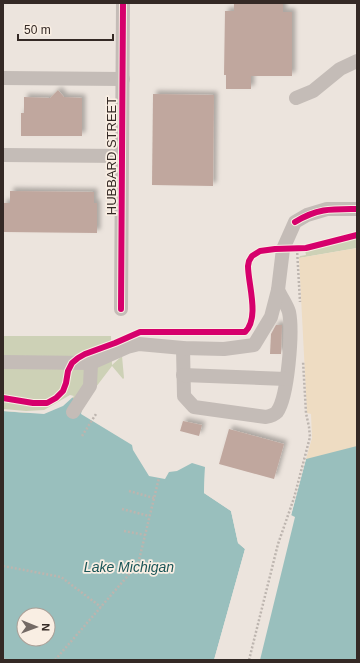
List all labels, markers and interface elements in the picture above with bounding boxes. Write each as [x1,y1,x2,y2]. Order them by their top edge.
scale bar [18,16,113,42]
text: 50 m [24,23,51,37]
street label: HUBBARD STREET [104,97,119,215]
water label: Lake Michigan [84,559,174,575]
north arrow [16,607,56,647]
text: N [40,623,52,631]

